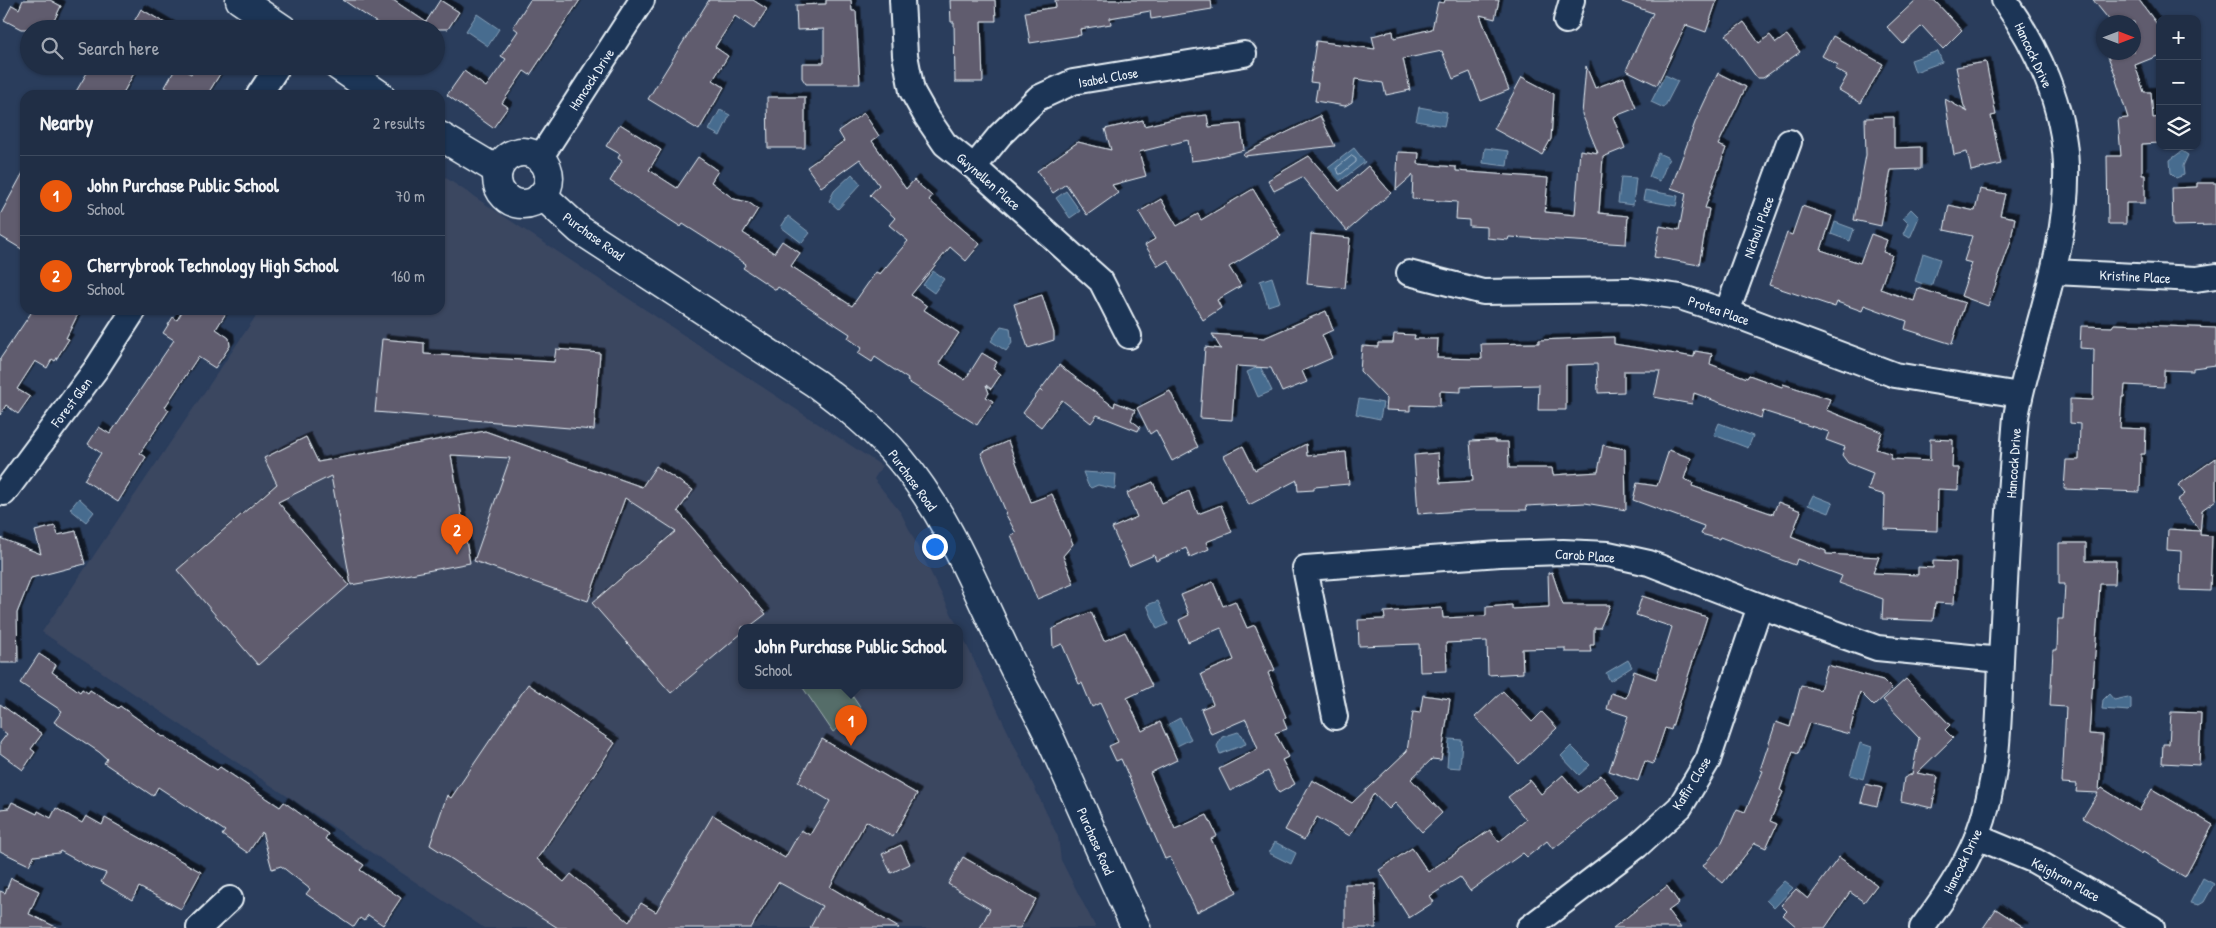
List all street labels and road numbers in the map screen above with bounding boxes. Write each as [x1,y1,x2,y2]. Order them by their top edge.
street label: Hancock Drive [2011,19,2058,91]
street label: Hancock Drive [564,44,618,114]
street label: Isabel Close [1077,62,1140,92]
street label: Gwynellen Place [952,148,1025,215]
street label: Nicholi Place [1738,193,1778,261]
street label: Purchase Road [559,207,629,265]
street label: Kristine Place [2099,265,2172,287]
street label: Protea Place [1686,291,1753,330]
street label: Forest Glen [45,373,96,432]
street label: Hancock Drive [2001,427,2025,499]
street label: Purchase Road [884,445,942,515]
street label: Carob Place [1554,543,1616,567]
street label: Kaffir Close [1667,752,1715,813]
street label: Purchase Road [1073,804,1119,878]
street label: Hancock Drive [1938,825,1986,897]
street label: Keighran Place [2028,852,2104,907]

